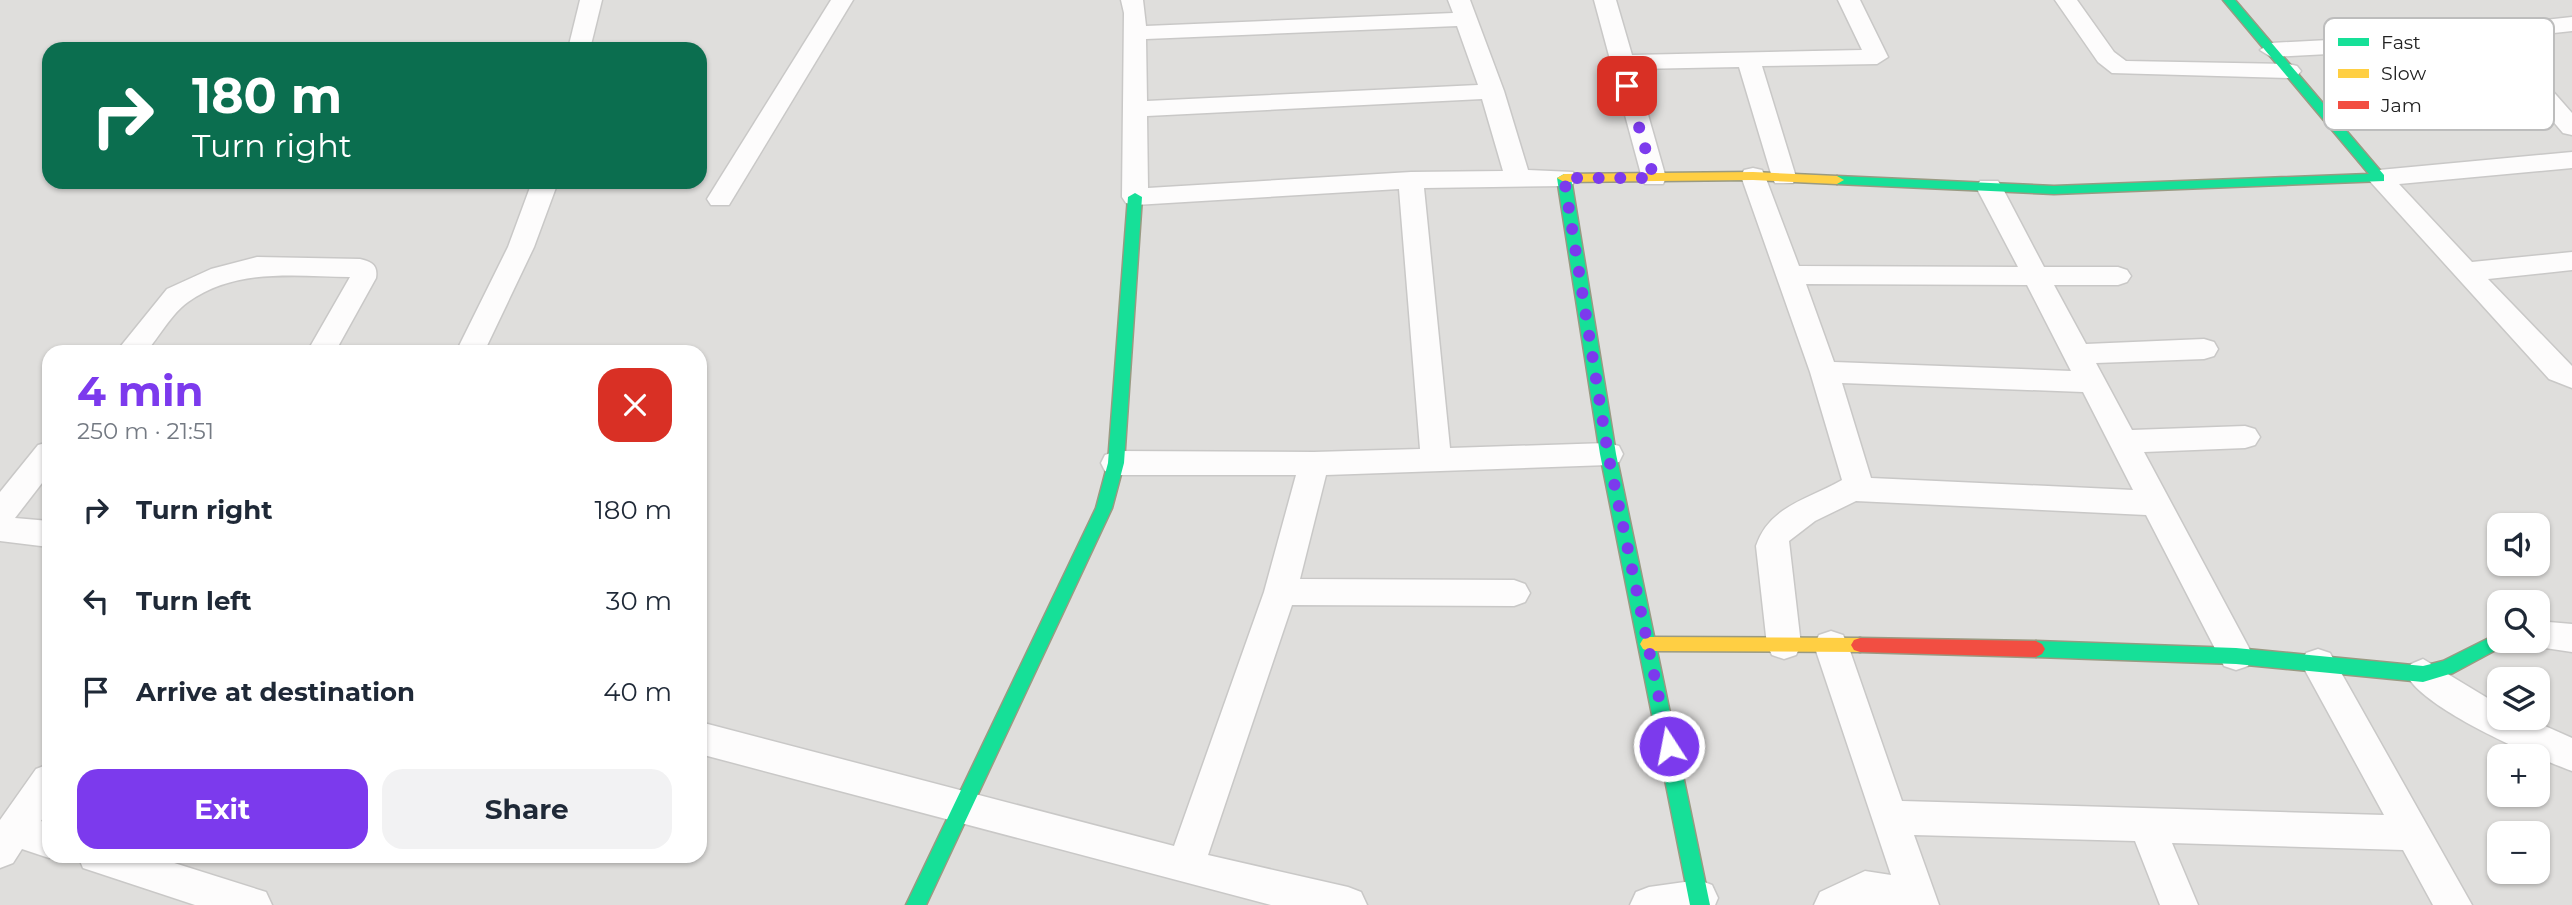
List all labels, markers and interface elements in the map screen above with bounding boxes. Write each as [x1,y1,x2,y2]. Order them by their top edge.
legend [2324,18,2554,130]
text: Fast [2381,31,2421,54]
pin [1597,56,1657,116]
text: Slow [2381,62,2426,85]
text: 180 m [192,66,342,125]
icon: arrive [1608,67,1646,105]
icon: right [77,70,168,161]
text: Jam [2380,94,2422,117]
text: Turn right [192,126,352,165]
text: 4 min [77,365,204,417]
button: close [598,368,672,442]
text: 250 m · 21:51 [77,417,214,445]
icon: right [77,491,115,529]
text: Turn right [136,494,272,526]
text: 180 m [594,494,672,526]
map controls [2487,513,2550,884]
button: sound [2487,513,2550,576]
icon: left [77,582,115,620]
text: Turn left [136,585,252,617]
text: 30 m [606,585,672,617]
button: search [2487,590,2550,653]
button: layers [2487,667,2550,730]
icon: arrive [77,673,115,711]
text: Arrive at destination [136,676,415,708]
text: 40 m [603,676,672,708]
position arrow [1632,709,1706,783]
button: + [2487,744,2550,807]
button: Exit [77,769,368,849]
button: Share [382,769,672,849]
button: − [2487,821,2550,884]

